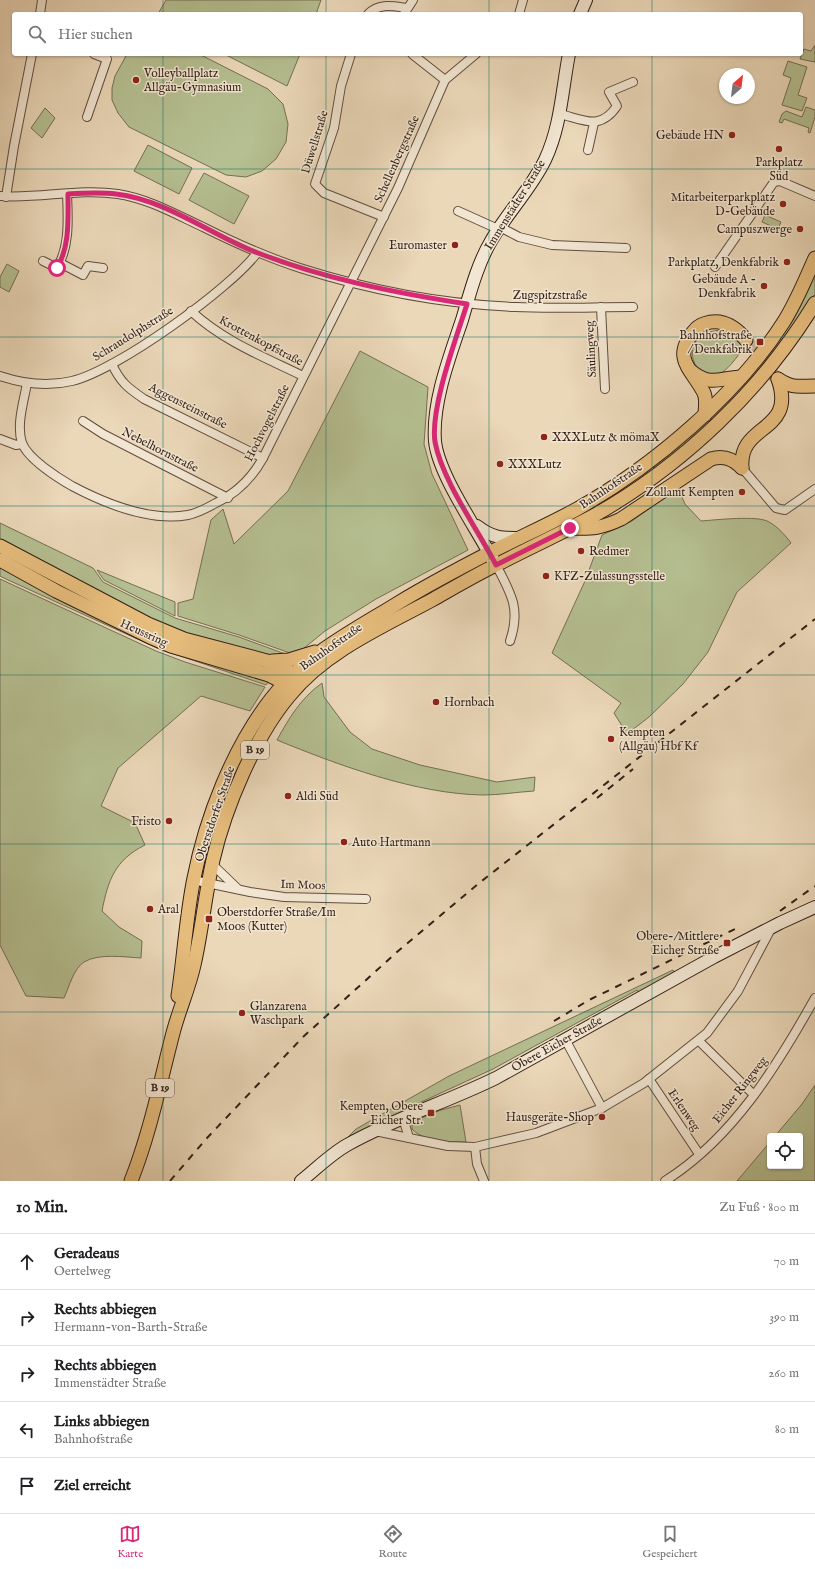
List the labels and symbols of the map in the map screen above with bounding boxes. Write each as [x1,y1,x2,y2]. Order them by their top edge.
place label: Volleyballplatz Allgäu-Gymnasium [143,66,241,95]
north arrow [719,68,755,104]
marker: Volleyballplatz Allgäu-Gymnasium [131,75,141,85]
street label: Düwellstraße [298,108,332,175]
street label: Schellenbergstraße [371,113,423,205]
place label: Gebäude HN [656,128,725,143]
marker: Gebäude HN [727,130,737,140]
marker: Parkplatz Süd [774,144,784,154]
place label: Parkplatz Süd [755,155,803,184]
street label: Immenstädter Straße [481,157,549,253]
place label: Mitarbeiterparkplatz D-Gebäude [671,190,775,219]
marker: Mitarbeiterparkplatz D-Gebäude [778,199,788,209]
place label: Campuszwerge [717,222,792,238]
marker: Campuszwerge [795,224,805,234]
place label: Euromaster [389,238,448,253]
marker: Euromaster [450,240,460,250]
place label: Parkplatz, Denkfabrik [668,255,780,271]
marker: Parkplatz, Denkfabrik [782,257,792,267]
route start [48,259,66,277]
place label: Gebäude A - Denkfabrik [692,272,757,301]
marker: Gebäude A - Denkfabrik [759,281,769,291]
street label: Zugspitzstraße [513,288,588,304]
street label: Schraudolphstraße [90,303,177,366]
street label: Krottenkopfstraße [216,313,306,371]
street label: Säulingweg [582,320,600,378]
place label: Bahnhofstraße / Denkfabrik [679,328,753,357]
marker: Bahnhofstraße / Denkfabrik [755,337,765,347]
street label: Aggensteinstraße [145,379,230,432]
street label: Hochvogelstraße [241,381,293,464]
street label: Nebelhornstraße [119,424,201,476]
place label: XXXLutz & mömaX [552,430,660,445]
marker: XXXLutz & mömaX [539,432,549,442]
place label: XXXLutz [508,457,562,472]
marker: XXXLutz [495,459,505,469]
street label: Bahnhofstraße [577,459,646,513]
place label: Zollamt Kempten [645,485,735,501]
marker: Zollamt Kempten [737,487,747,497]
route end [561,519,579,537]
place label: Redmer [589,544,630,559]
marker: Redmer [576,546,586,556]
place label: KFZ-Zulassungsstelle [554,569,666,584]
marker: KFZ-Zulassungsstelle [541,571,551,581]
street label: Heussring [118,616,171,650]
street label: Bahnhofstraße [297,620,365,674]
place label: Hornbach [444,695,495,710]
marker: Hornbach [431,697,441,707]
place label: Kempten (Allgäu) Hbf Kf [619,725,700,754]
marker: Kempten (Allgäu) Hbf Kf [606,734,616,744]
road number: B 19 [241,741,269,759]
street label: Oberstdorfer Straße [192,764,239,864]
place label: Aldi Süd [295,789,339,804]
marker: Aldi Süd [283,791,293,801]
place label: Fristo [131,814,162,829]
marker: Fristo [164,816,174,826]
place label: Auto Hartmann [351,835,431,850]
marker: Auto Hartmann [339,837,349,847]
street label: Im Moos [280,877,326,893]
place label: Aral [157,902,180,917]
marker: Aral [145,904,155,914]
place label: Oberstdorfer Straße/Im Moos (Kutter) [217,905,336,934]
marker: Oberstdorfer Straße/Im Moos (Kutter) [204,914,214,924]
place label: Obere-/Mittlere Eicher Straße [636,929,719,958]
marker: Obere-/Mittlere Eicher Straße [722,938,732,948]
place label: Glanzarena Waschpark [250,999,307,1029]
marker: Glanzarena Waschpark [237,1008,247,1018]
street label: Obere Eicher Straße [509,1013,605,1075]
street label: Eicher Ringweg [709,1053,771,1126]
road number: B 19 [146,1079,174,1097]
street label: Erlenweg [664,1086,704,1134]
place label: Kempten, Obere Eicher Str. [339,1099,423,1128]
marker: Kempten, Obere Eicher Str. [426,1108,436,1118]
place label: Hausgeräte-Shop [506,1110,594,1126]
marker: Hausgeräte-Shop [597,1112,607,1122]

